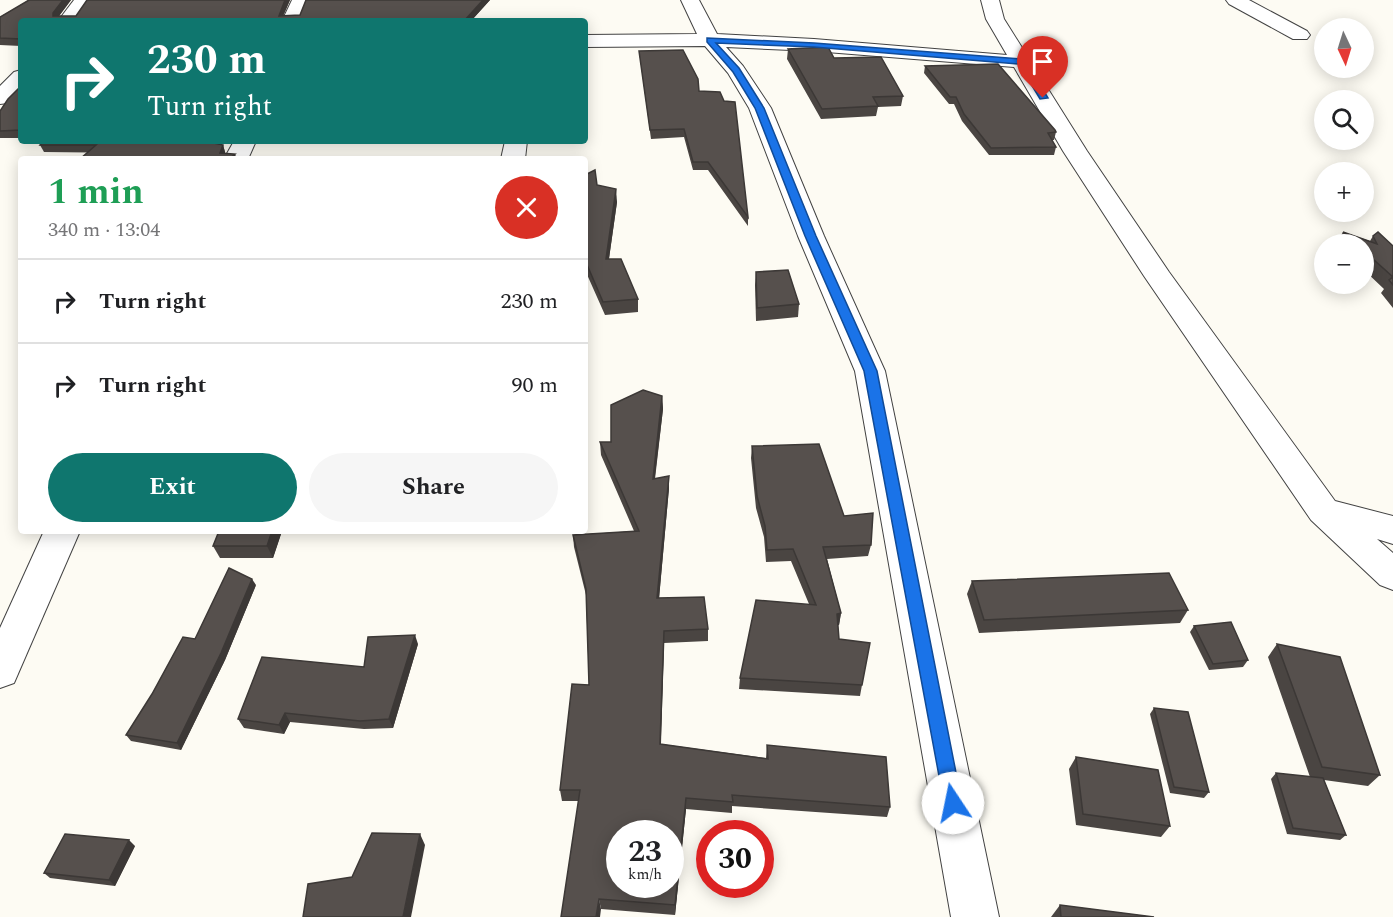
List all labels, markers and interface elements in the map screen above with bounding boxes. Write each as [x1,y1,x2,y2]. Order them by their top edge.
north arrow [1314,18,1374,78]
map controls [1314,18,1374,294]
text: 230 m [147,29,266,92]
pin [1017,36,1068,98]
icon: right [48,42,126,120]
icon: arrive [1026,45,1059,78]
text: Turn right [147,86,272,128]
button: search [1314,90,1374,150]
button: + [1314,162,1374,222]
text: 1 min [48,165,144,220]
button: close [495,176,558,239]
text: 340 m · 13:04 [48,215,160,245]
button: − [1314,234,1374,294]
icon: right [48,285,81,318]
text: Turn right [99,285,206,318]
text: 230 m [501,285,558,318]
icon: right [48,369,81,402]
text: Turn right [99,369,206,402]
text: 90 m [512,369,558,402]
button: Exit [48,453,297,522]
button: Share [309,453,558,522]
position arrow [921,771,985,835]
speed limit sign: 30 [696,820,774,898]
text: 23 [628,829,662,875]
text: km/h [628,863,662,886]

